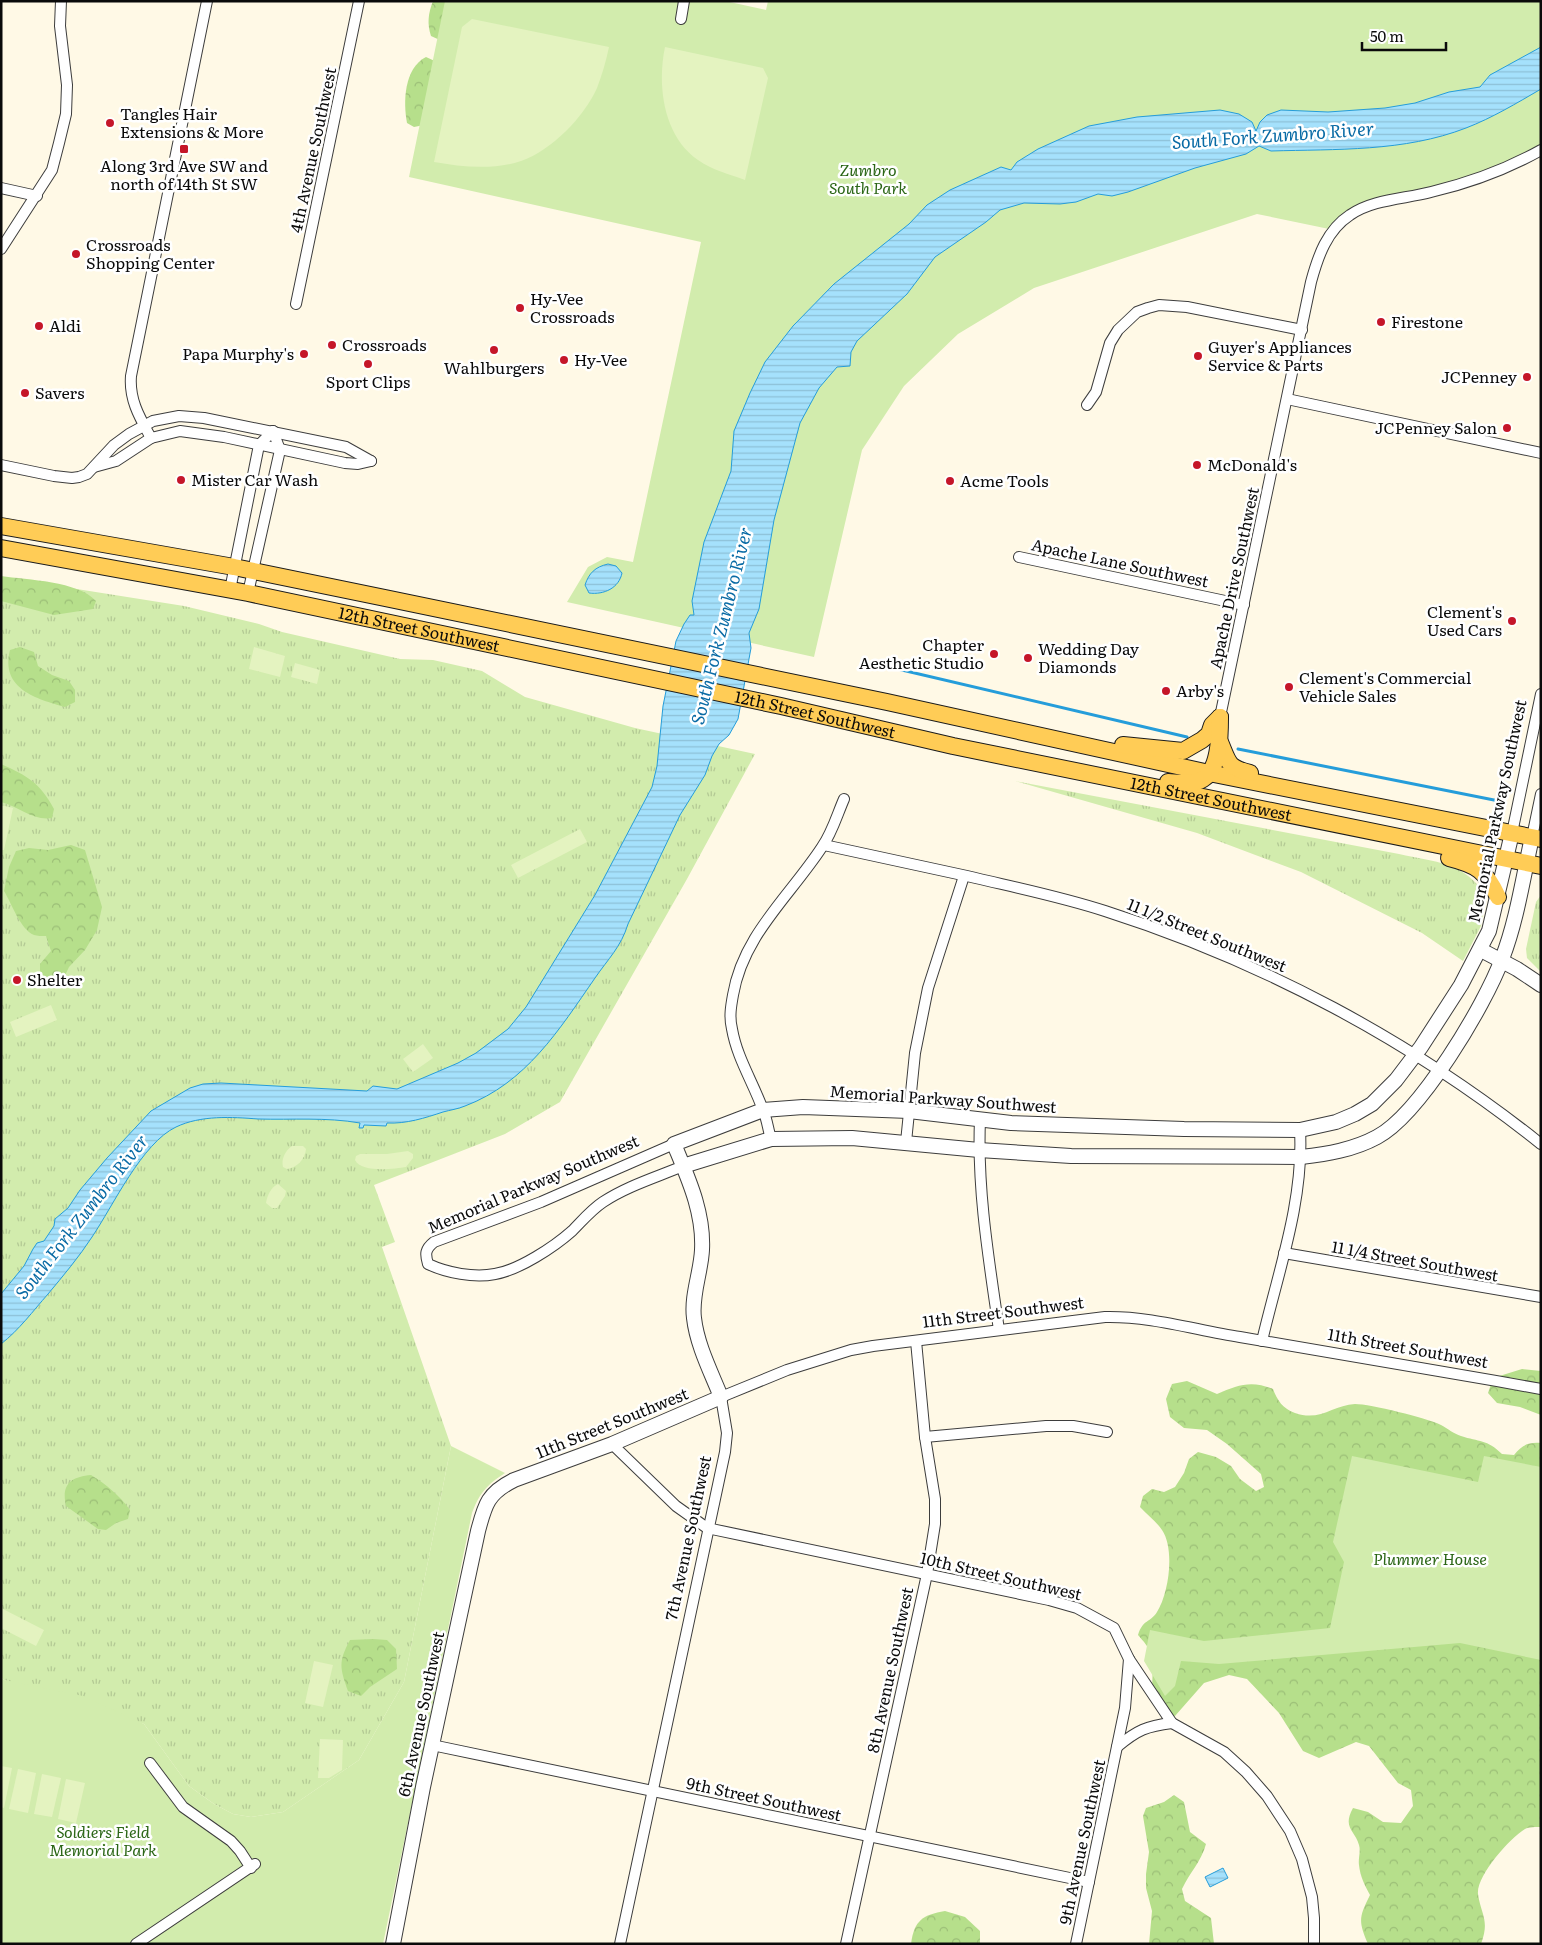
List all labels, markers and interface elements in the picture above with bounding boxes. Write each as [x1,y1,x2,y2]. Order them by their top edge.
scale bar [1362,20,1446,52]
text: 50 m [1370,24,1404,47]
street label: 4th Avenue Southwest [283,64,341,235]
place label: Tangles Hair Extensions & More [120,101,264,143]
water label: South Fork Zumbro River [1171,114,1375,155]
marker: Tangles Hair Extensions & More [104,117,116,129]
marker: Along 3rd Ave SW and north of 14th St SW [178,143,190,155]
place label: Along 3rd Ave SW and north of 14th St SW [100,153,268,195]
park label: Zumbro South Park [829,157,907,199]
place label: Crossroads Shopping Center [86,232,215,274]
marker: Crossroads Shopping Center [70,248,82,260]
place label: Hy-Vee Crossroads [530,286,615,328]
marker: Hy-Vee Crossroads [514,302,526,314]
place label: Firestone [1391,309,1463,333]
place label: Aldi [49,313,81,337]
marker: Firestone [1375,316,1387,328]
marker: Aldi [33,320,45,332]
place label: Crossroads [342,332,427,356]
place label: Guyer's Appliances Service & Parts [1208,334,1352,376]
marker: Crossroads [326,339,338,351]
place label: Papa Murphy's [182,341,294,365]
marker: Wahlburgers [488,344,500,356]
place label: Hy-Vee [574,347,627,371]
marker: Papa Murphy's [298,348,310,360]
marker: Guyer's Appliances Service & Parts [1192,350,1204,362]
marker: Hy-Vee [558,354,570,366]
place label: Wahlburgers [444,355,544,379]
marker: Sport Clips [362,358,374,370]
place label: JCPenney [1441,364,1518,388]
place label: Sport Clips [326,369,410,393]
marker: JCPenney [1521,371,1533,383]
place label: Savers [35,380,84,404]
marker: Savers [19,387,31,399]
place label: JCPenney Salon [1375,415,1497,439]
marker: JCPenney Salon [1501,422,1513,434]
place label: McDonald's [1207,452,1297,476]
marker: McDonald's [1191,459,1203,471]
place label: Mister Car Wash [191,467,319,491]
place label: Acme Tools [960,468,1048,492]
marker: Mister Car Wash [175,474,187,486]
marker: Acme Tools [944,475,956,487]
street label: Apache Drive Southwest [1202,484,1264,671]
water label: South Fork Zumbro River [683,524,758,727]
street label: Apache Lane Southwest [1029,532,1212,593]
place label: Clement's Used Cars [1427,599,1502,641]
street label: 12th Street Southwest [337,600,503,657]
marker: Clement's Used Cars [1506,615,1518,627]
place label: Chapter Aesthetic Studio [859,632,984,674]
place label: Wedding Day Diamonds [1038,636,1140,678]
marker: Chapter Aesthetic Studio [988,648,1000,660]
marker: Wedding Day Diamonds [1022,652,1034,664]
place label: Clement's Commercial Vehicle Sales [1299,665,1471,707]
place label: Arby's [1176,678,1224,702]
marker: Clement's Commercial Vehicle Sales [1283,681,1295,693]
street label: 12th Street Southwest [733,684,899,743]
marker: Arby's [1160,685,1172,697]
street label: Memorial Parkway Southwest [1461,697,1532,924]
street label: 12th Street Southwest [1129,770,1295,826]
street label: 11 1/2 Street Southwest [1124,891,1291,977]
place label: Shelter [27,967,83,991]
marker: Shelter [11,974,23,986]
street label: Memorial Parkway Southwest [829,1078,1058,1118]
street label: Memorial Parkway Southwest [423,1127,642,1239]
water label: South Fork Zumbro River [8,1128,154,1304]
street label: 11 1/4 Street Southwest [1330,1234,1501,1287]
street label: 11th Street Southwest [921,1289,1085,1333]
street label: 11th Street Southwest [1326,1321,1491,1373]
street label: 11th Street Southwest [532,1380,692,1464]
street label: 7th Avenue Southwest [658,1453,716,1622]
street label: 10th Street Southwest [918,1545,1085,1605]
park label: Plummer House [1373,1546,1487,1570]
street label: 8th Avenue Southwest [860,1584,918,1755]
street label: 6th Avenue Southwest [391,1628,449,1799]
street label: 9th Avenue Southwest [1052,1757,1110,1927]
street label: 9th Street Southwest [685,1770,844,1826]
park label: Soldiers Field Memorial Park [49,1819,157,1861]

